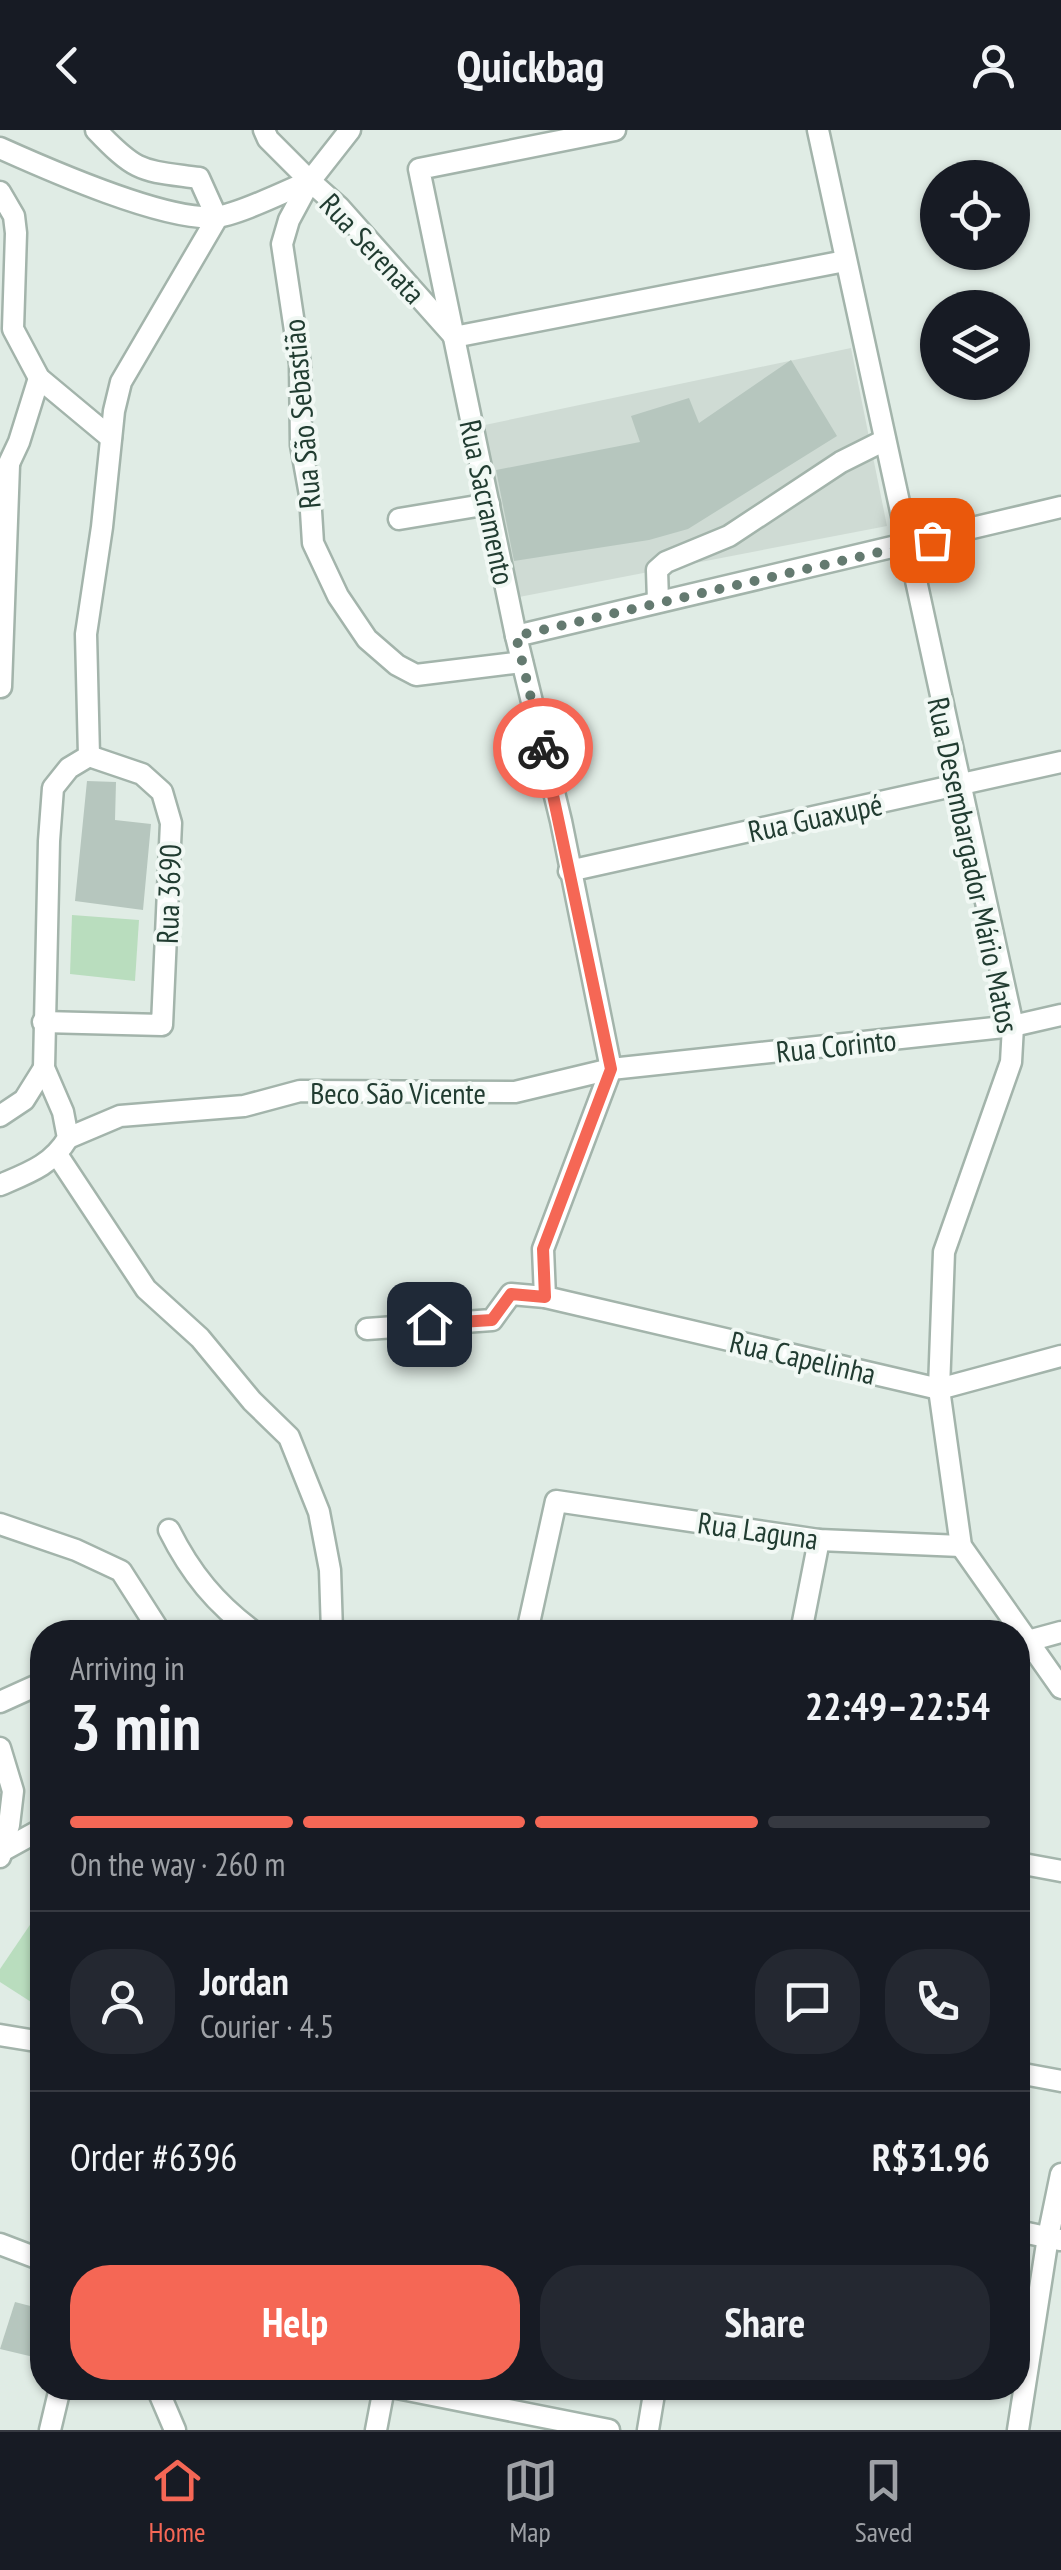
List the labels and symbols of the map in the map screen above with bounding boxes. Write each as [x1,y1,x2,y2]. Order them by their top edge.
street label: Rua Serenata [312,185,434,311]
street label: Rua São Sebastião [273,318,329,510]
street label: Rua Sacramento [452,416,524,588]
pin [890,498,975,583]
street label: Rua Desembargador Mário Matos [919,694,1029,1036]
courier [493,698,593,798]
street label: Rua Guaxupé [744,784,886,850]
street label: Rua 3690 [147,843,189,945]
street label: Rua Corinto [774,1019,898,1071]
street label: Beco São Vicente [310,1073,486,1112]
pin [387,1282,472,1367]
street label: Rua Capelinha [726,1321,880,1393]
street label: Rua Laguna [695,1502,821,1558]

